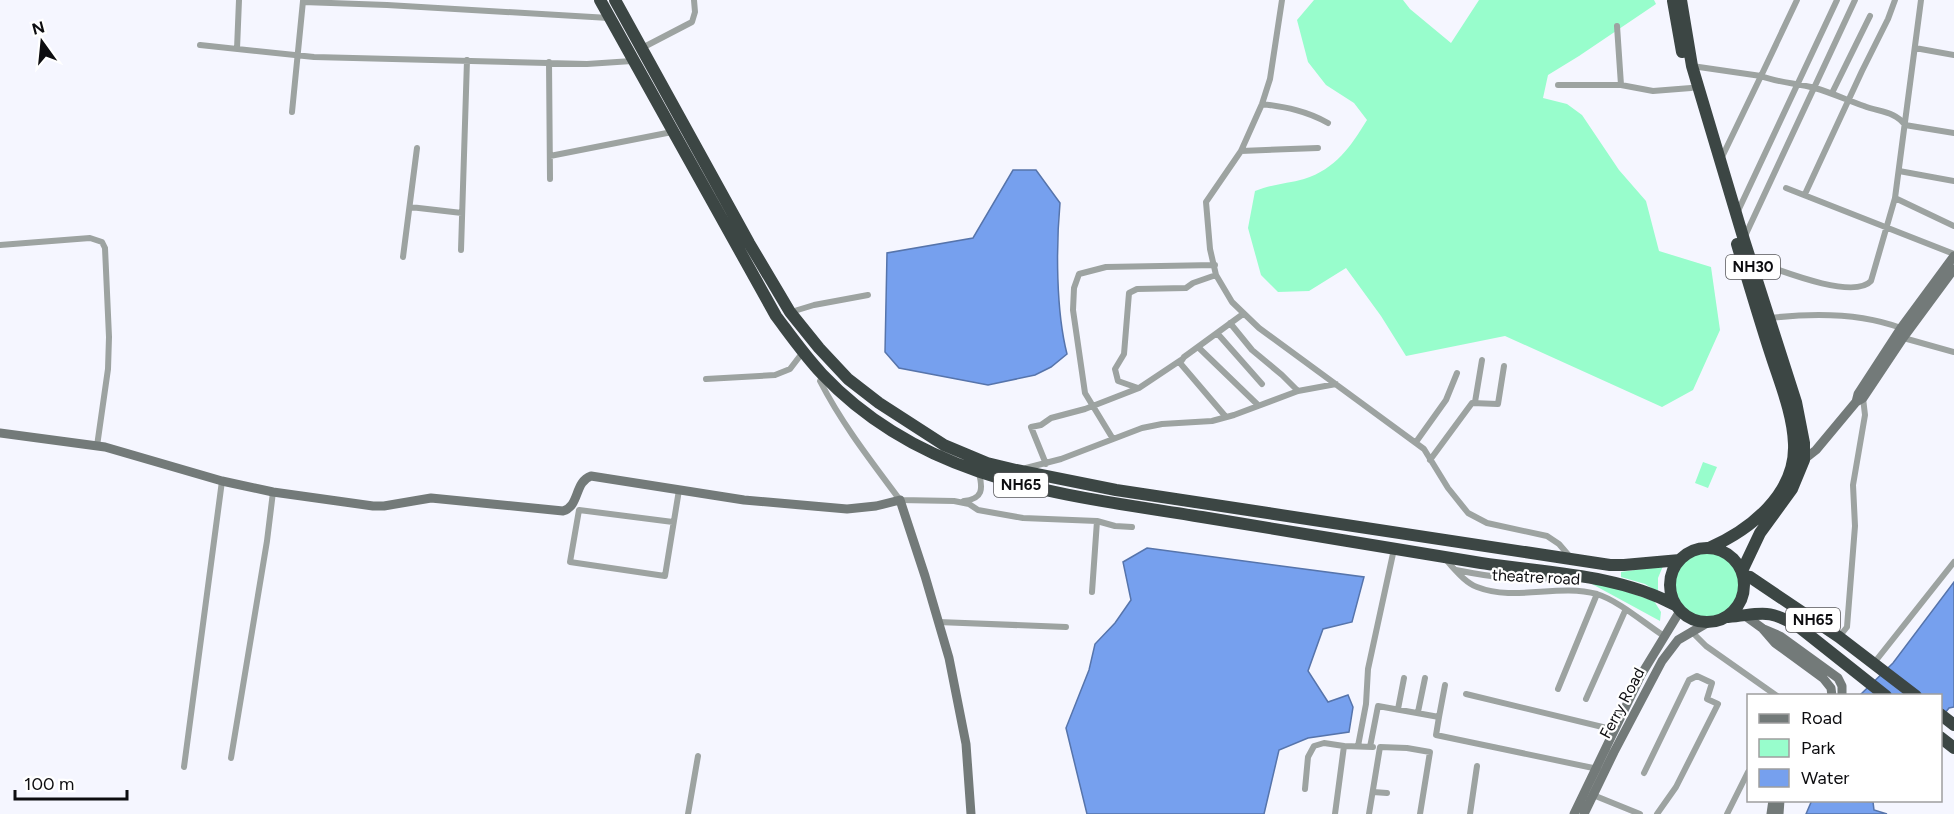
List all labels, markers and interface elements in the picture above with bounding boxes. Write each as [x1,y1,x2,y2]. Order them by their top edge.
north arrow [12,12,72,72]
text: N [30,17,47,39]
road number: NH30 [1726,255,1780,279]
road number: NH65 [994,473,1048,497]
street label: theatre road [1491,565,1581,589]
road number: NH65 [1786,608,1840,632]
street label: Ferry Road [1595,664,1649,742]
legend [1747,694,1942,802]
text: Road [1801,707,1842,729]
text: Park [1801,737,1836,759]
scale bar [15,763,128,801]
text: Water [1801,767,1849,789]
text: 100 m [24,773,74,795]

